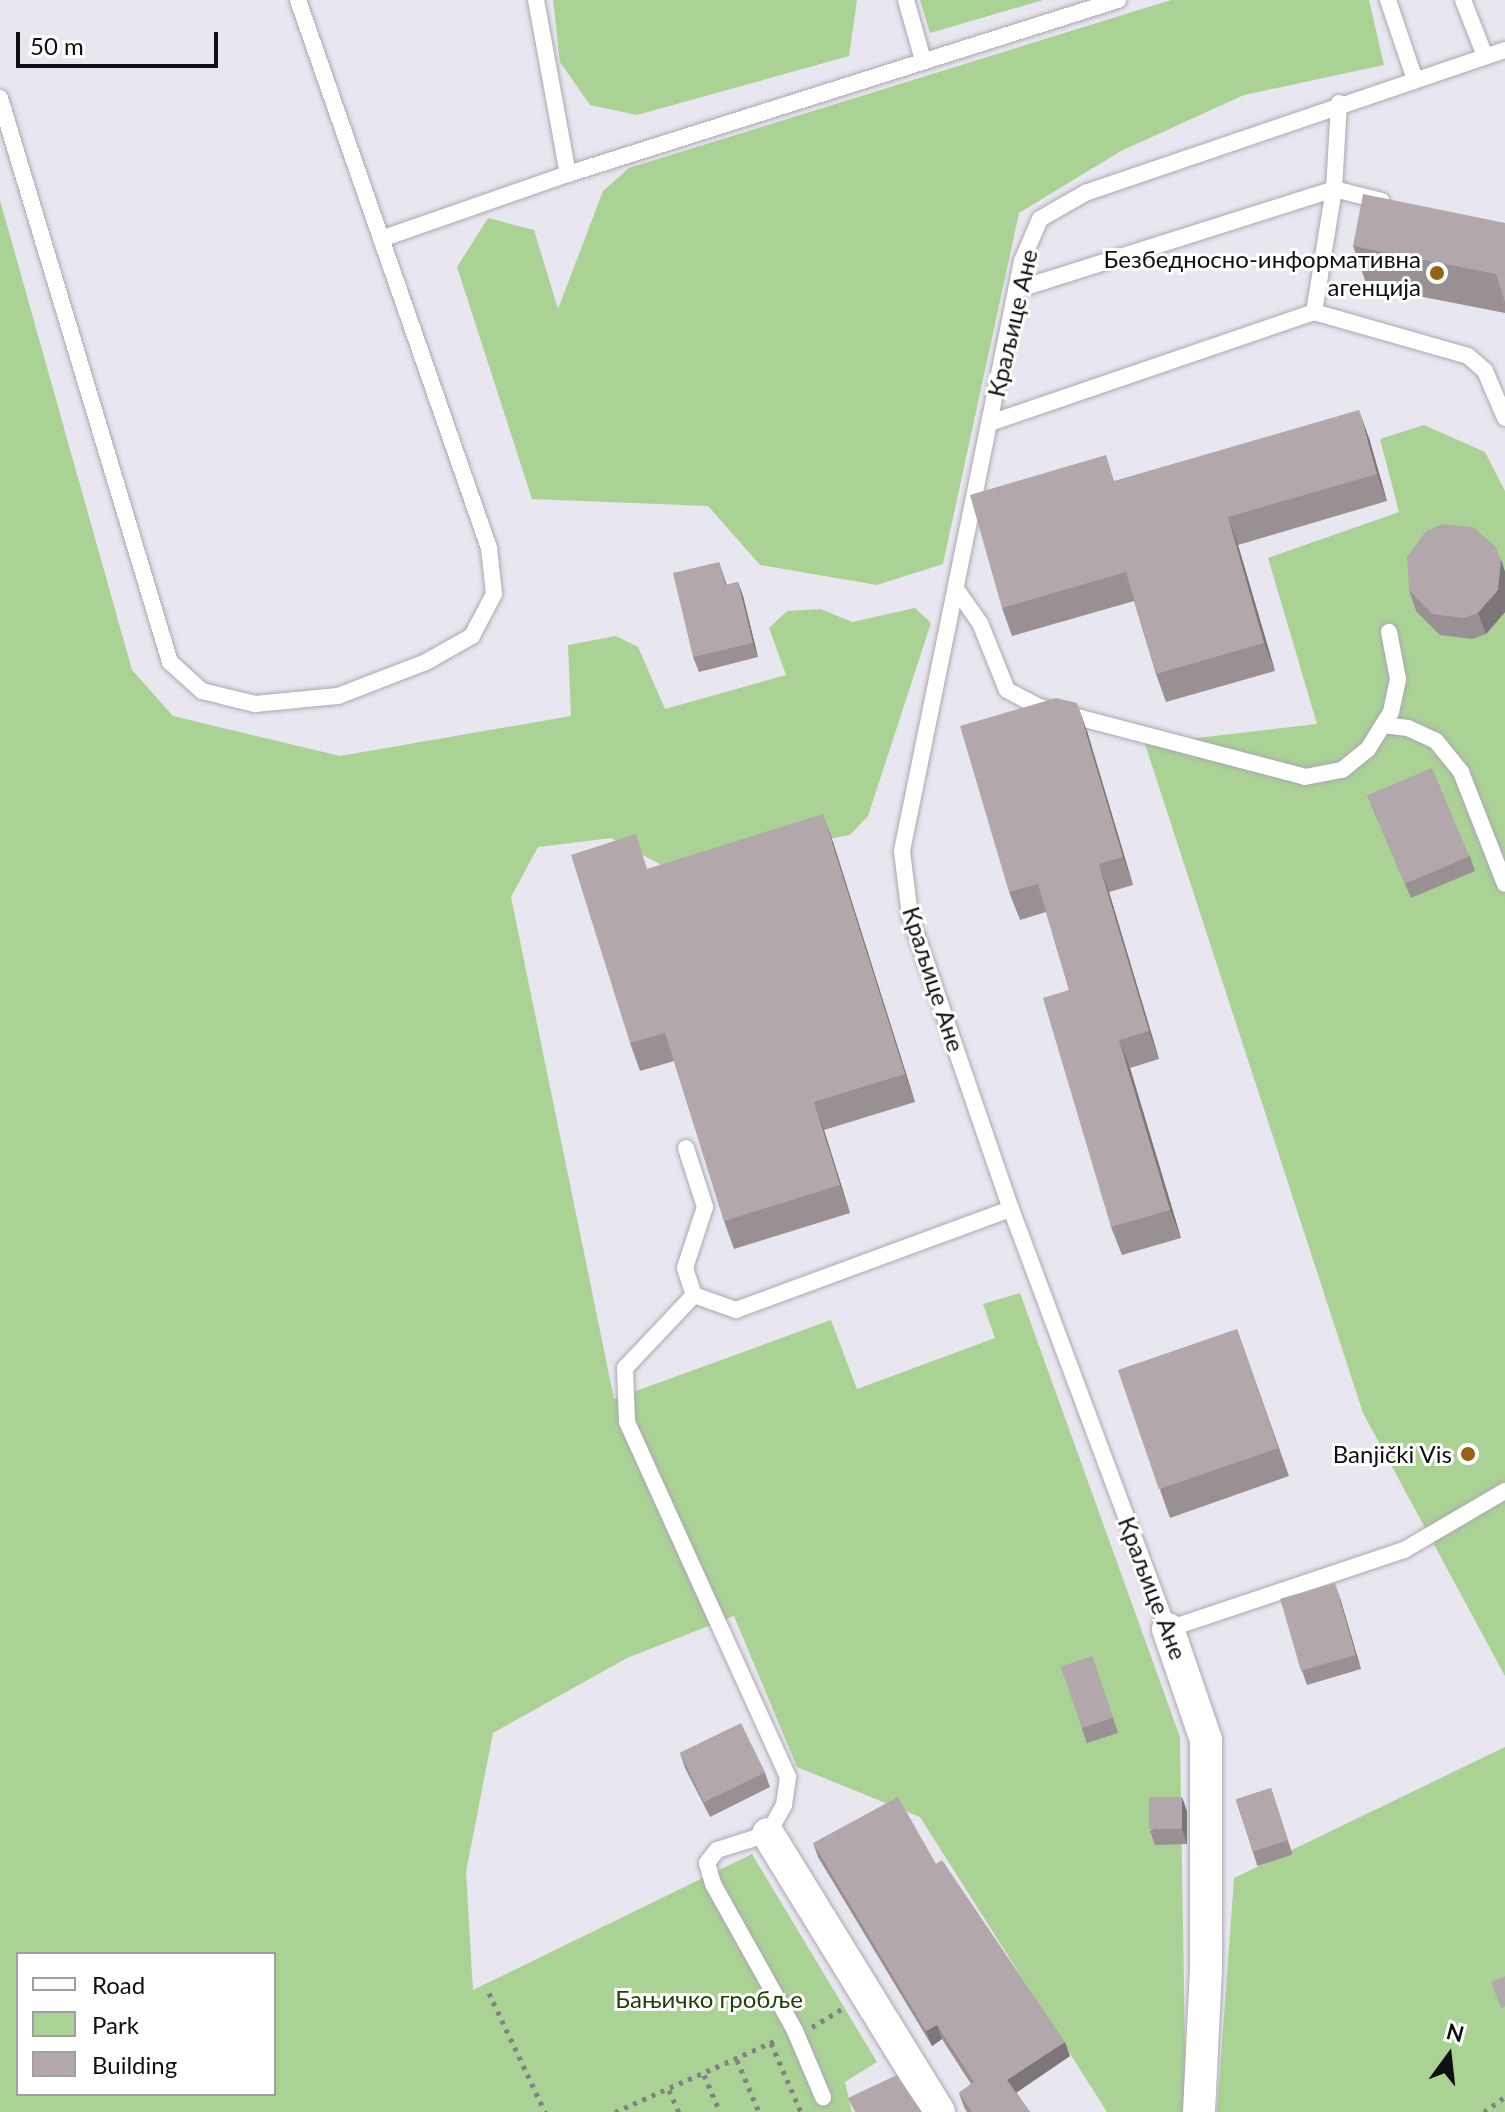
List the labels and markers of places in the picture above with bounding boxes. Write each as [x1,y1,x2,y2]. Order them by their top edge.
place label: Безбедносно-информативна агенција [1104,245,1421,301]
marker: Безбедносно-информативна агенција [1428,264,1446,282]
place label: Banjički Vis [1332,1440,1452,1468]
marker: Banjički Vis [1459,1445,1477,1463]

